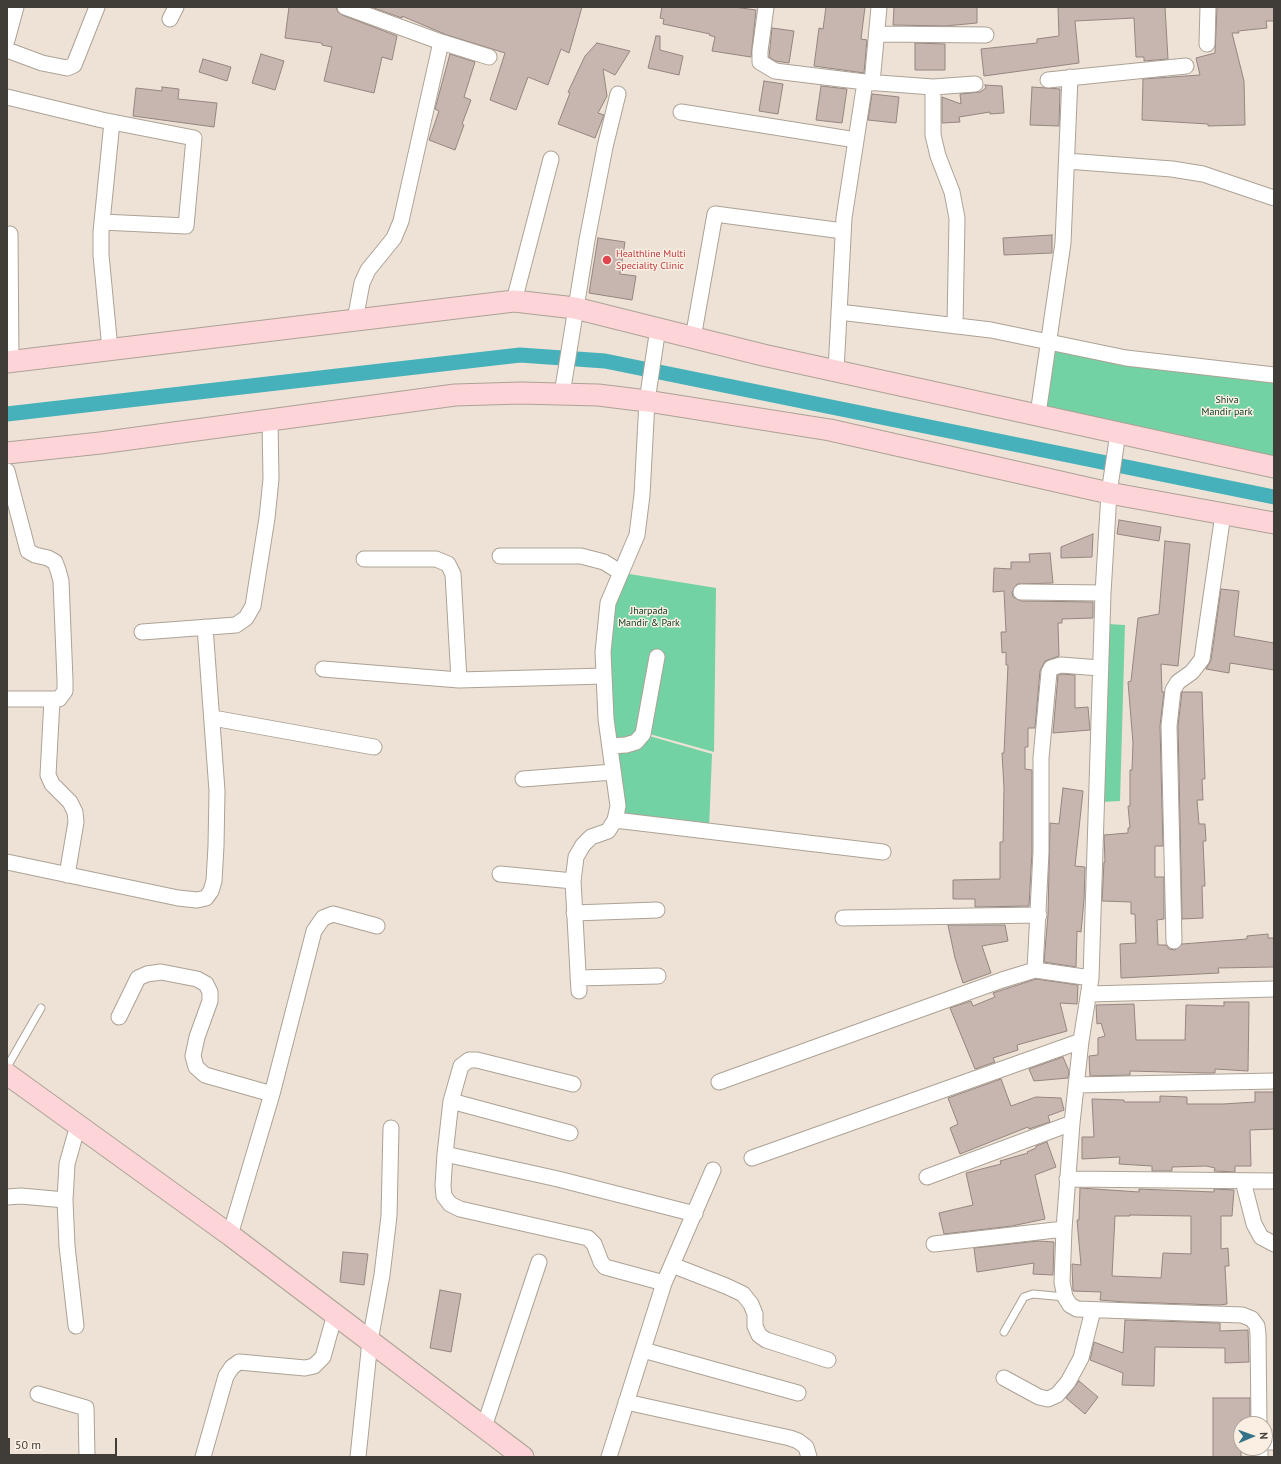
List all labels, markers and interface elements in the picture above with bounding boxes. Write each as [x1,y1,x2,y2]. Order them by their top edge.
place label: Healthline Multi Speciality Clinic [616,248,686,272]
marker: Healthline Multi Speciality Clinic [601,254,613,266]
park label: Shiva Mandir park [1201,394,1253,418]
park label: Jharpada Mandir & Park [618,605,680,628]
north arrow [1233,1416,1273,1456]
scale bar [10,1430,119,1456]
text: N [1257,1432,1271,1439]
text: 50 m [15,1437,41,1452]

